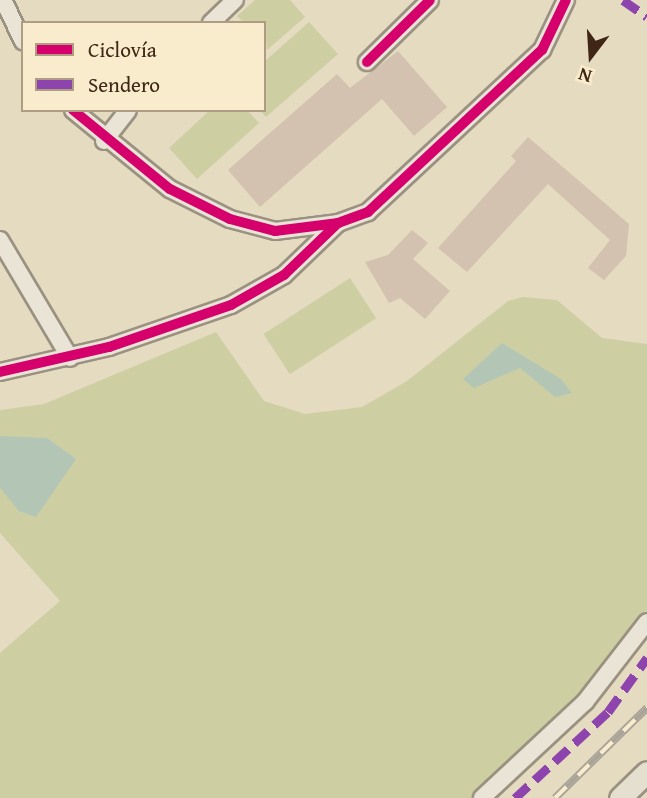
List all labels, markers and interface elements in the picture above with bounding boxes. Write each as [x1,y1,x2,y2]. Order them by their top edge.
legend [21,21,266,112]
north arrow [556,21,626,91]
text: Ciclovía [88,34,157,65]
text: N [575,61,595,91]
text: Sendero [88,69,160,100]

